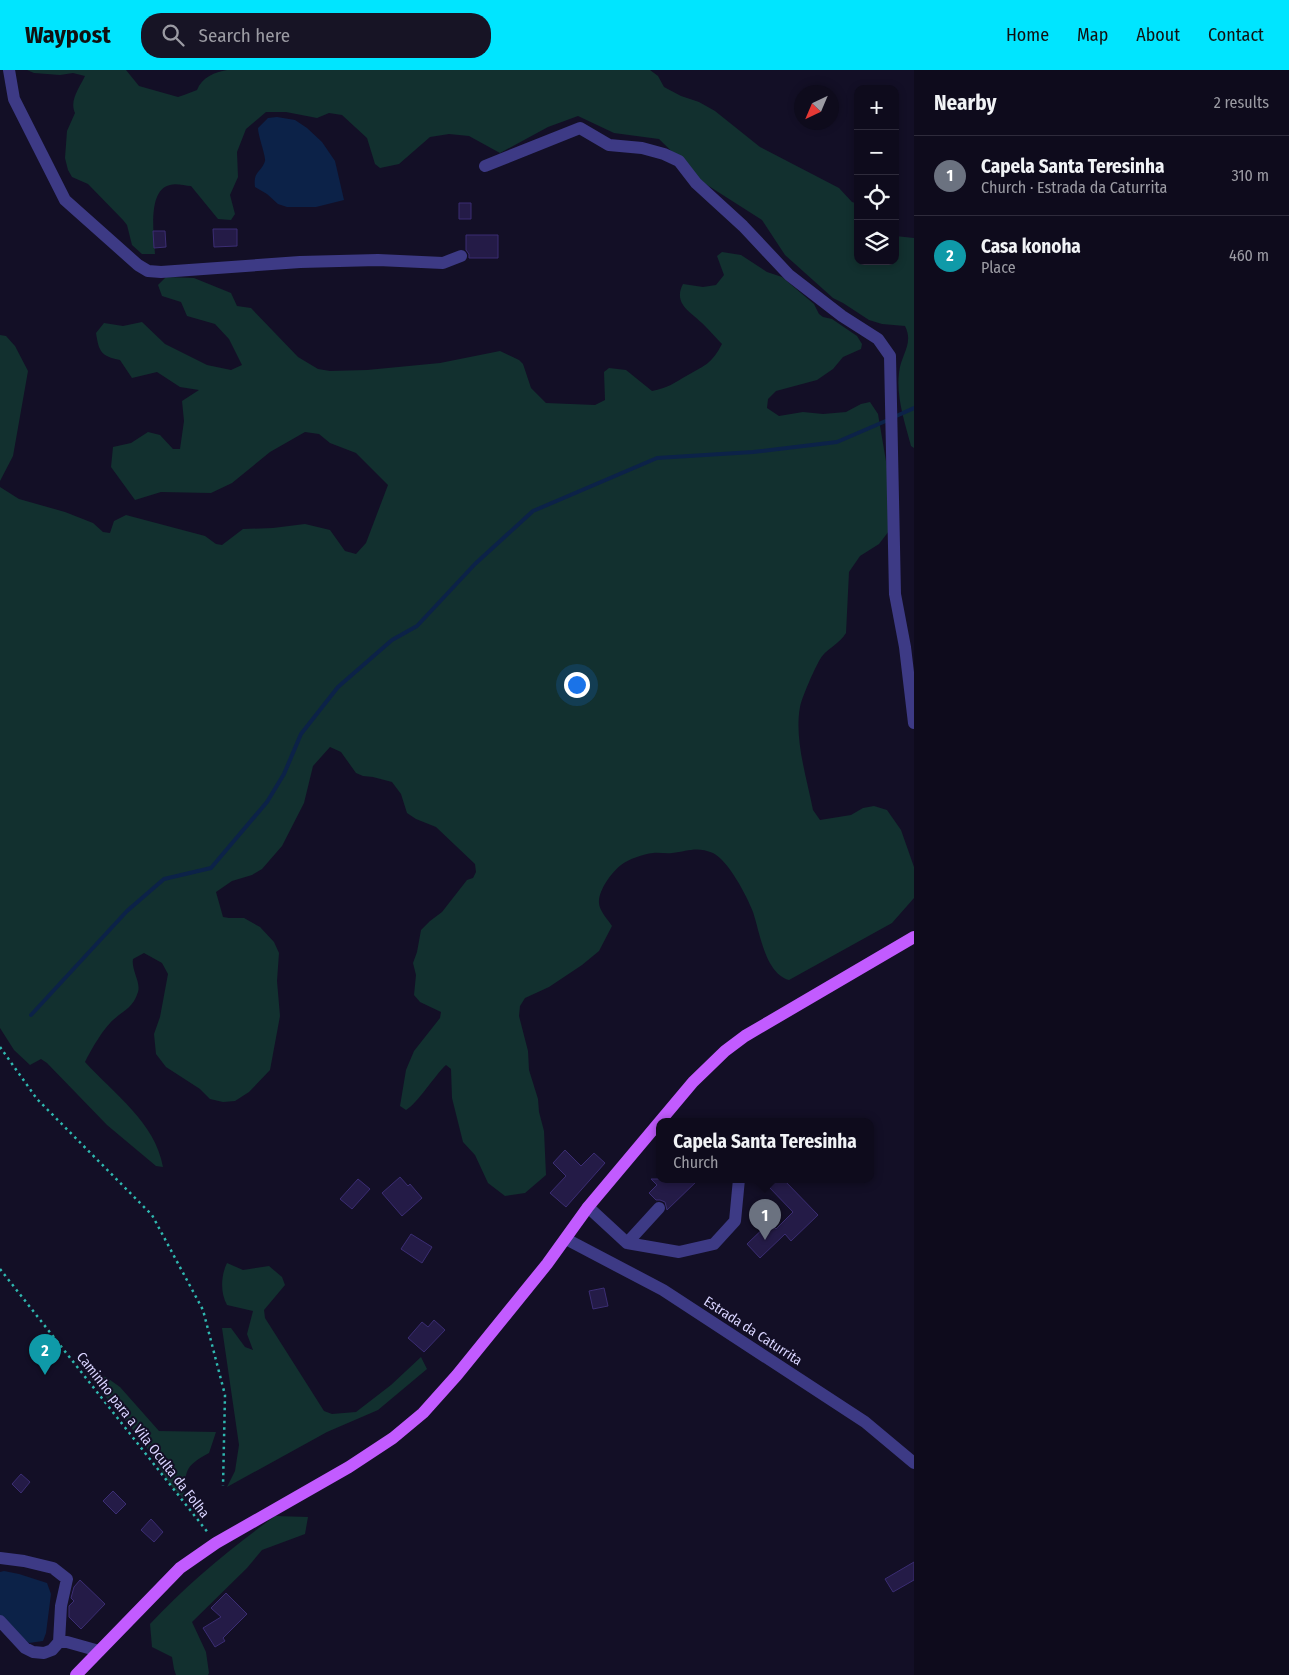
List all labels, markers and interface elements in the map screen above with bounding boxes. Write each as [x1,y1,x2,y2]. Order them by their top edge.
search box [141,13,491,58]
text: Waypost [25,21,111,49]
icon: search [159,21,187,49]
text: Search here [199,24,290,47]
text: Home [1006,24,1049,46]
text: Map [1077,24,1108,46]
text: About [1136,24,1180,46]
text: Contact [1208,24,1264,46]
north arrow [794,85,839,130]
map controls [854,85,899,265]
button: + [854,85,899,130]
text: Nearby [934,90,996,116]
text: 2 results [1214,93,1269,112]
button: − [854,130,899,175]
text: Capela Santa Teresinha [981,155,1164,178]
text: 1 [947,166,953,185]
text: 310 m [1232,166,1269,185]
button: locate [854,175,899,220]
text: Church · Estrada da Caturrita [981,178,1167,197]
button: layers [854,220,899,265]
text: Casa konoha [981,235,1081,258]
text: 2 [946,246,954,265]
text: 460 m [1229,246,1269,265]
text: Place [981,258,1016,277]
your location [564,672,590,698]
popup [656,1118,874,1183]
text: Capela Santa Teresinha [673,1130,857,1153]
text: Church [673,1153,719,1172]
pin: 1 [749,1199,781,1240]
street label: Estrada da Caturrita [701,1293,806,1369]
pin: 2 [29,1334,61,1375]
street label: Caminho para a Vila Oculta da Folha [73,1349,213,1521]

